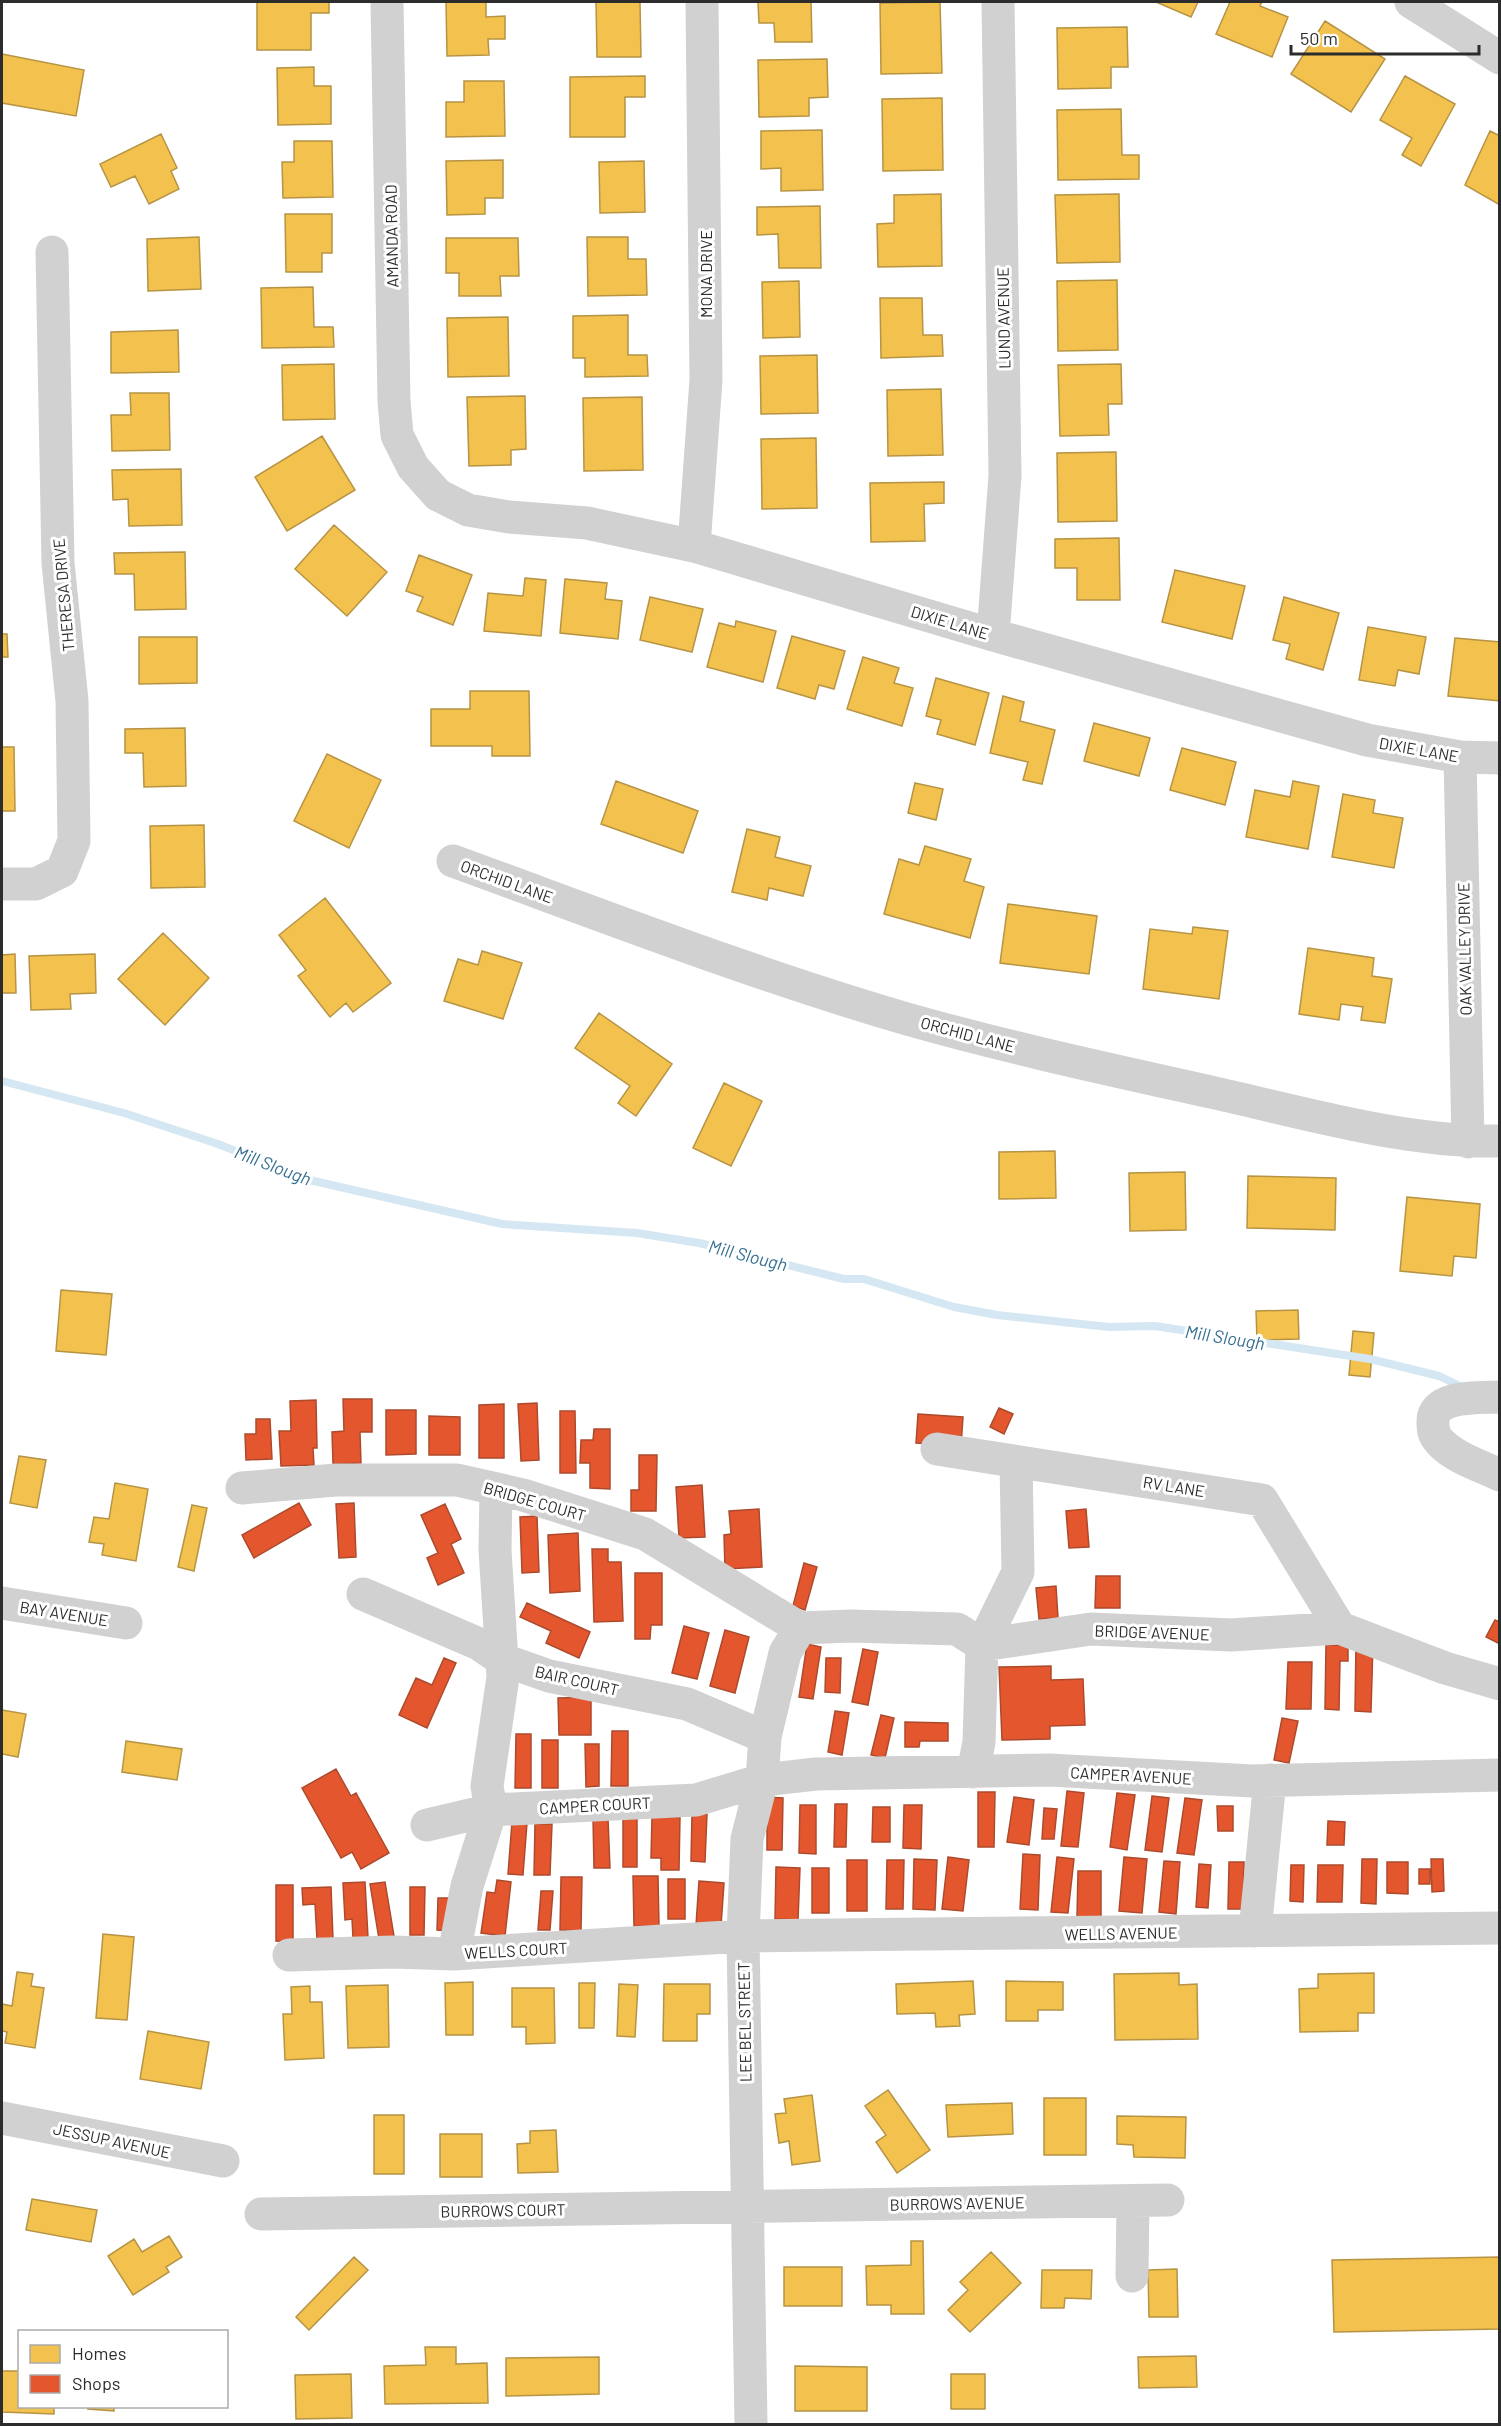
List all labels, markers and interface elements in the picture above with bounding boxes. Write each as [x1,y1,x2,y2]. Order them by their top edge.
scale bar [1291,18,1478,56]
text: 50 m [1300,27,1338,49]
street label: AMANDA ROAD [381,184,401,288]
street label: MONA DRIVE [696,230,715,318]
street label: LUND AVENUE [993,267,1013,369]
street label: THERESA DRIVE [49,538,77,652]
street label: DIXIE LANE [909,601,991,643]
street label: DIXIE LANE [1378,733,1460,765]
street label: ORCHID LANE [458,856,556,906]
street label: OAK VALLEY DRIVE [1453,882,1475,1016]
street label: ORCHID LANE [919,1012,1017,1056]
water label: Mill Slough [232,1140,314,1190]
water label: Mill Slough [706,1235,790,1275]
water label: Mill Slough [1184,1320,1266,1354]
street label: RV LANE [1142,1472,1206,1500]
street label: BRIDGE COURT [482,1477,588,1525]
street label: BAY AVENUE [18,1597,110,1629]
street label: BRIDGE AVENUE [1094,1620,1210,1644]
street label: BAIR COURT [533,1661,621,1699]
street label: CAMPER AVENUE [1070,1762,1192,1788]
street label: CAMPER COURT [539,1793,651,1817]
street label: WELLS AVENUE [1064,1923,1178,1943]
street label: WELLS COURT [464,1938,568,1962]
street label: LEE BEL STREET [733,1962,755,2082]
street label: JESSUP AVENUE [52,2118,172,2162]
street label: BURROWS AVENUE [889,2192,1025,2214]
street label: BURROWS COURT [440,2199,566,2221]
legend [18,2330,228,2408]
text: Homes [72,2342,126,2364]
text: Shops [72,2372,121,2394]

